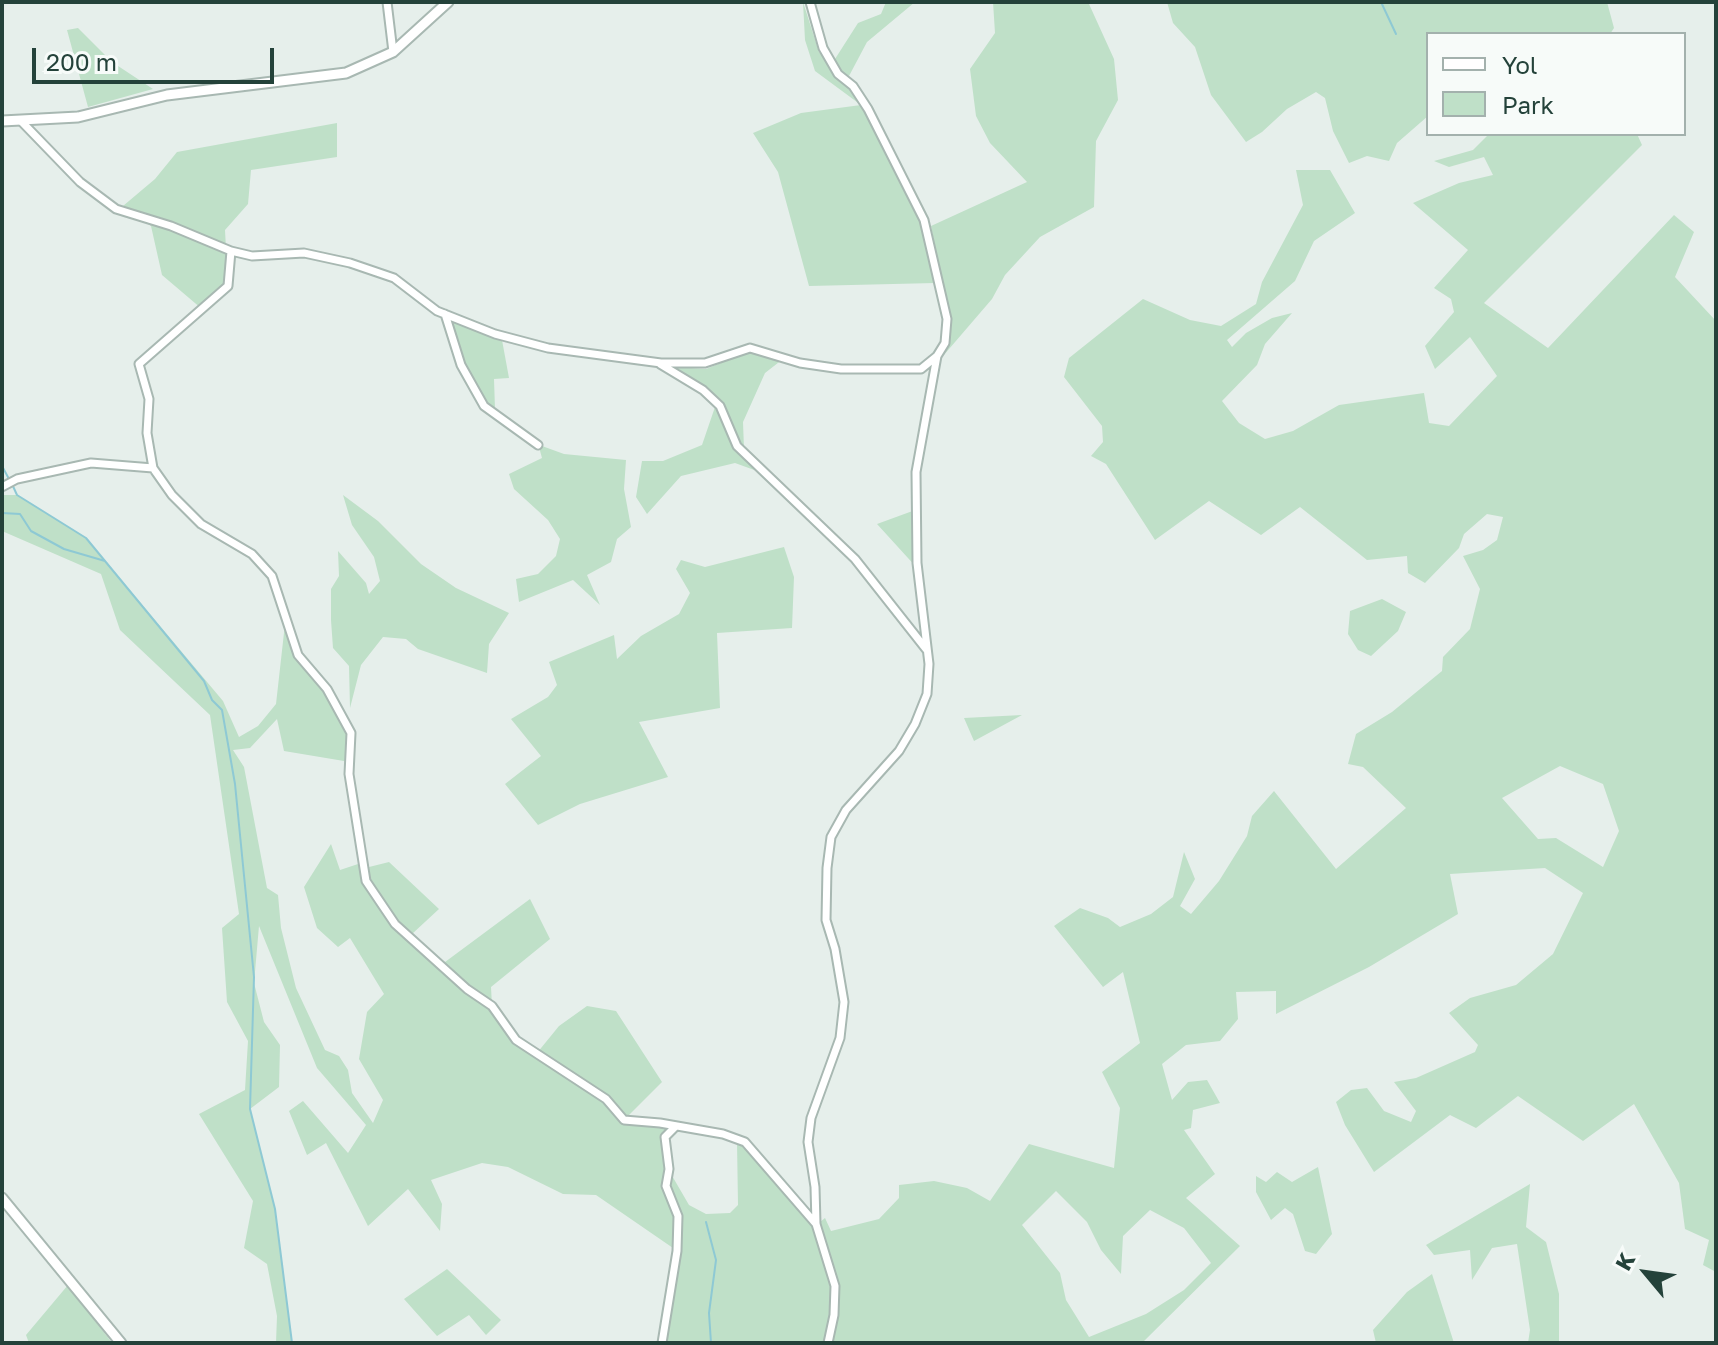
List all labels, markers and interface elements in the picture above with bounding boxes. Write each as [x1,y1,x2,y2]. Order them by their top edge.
scale bar [36,32,278,82]
legend [1426,32,1686,136]
text: 200 m [46,47,117,76]
text: Yol [1502,50,1538,79]
text: Park [1502,90,1554,119]
north arrow [1606,1233,1686,1313]
text: K [1609,1248,1640,1275]

